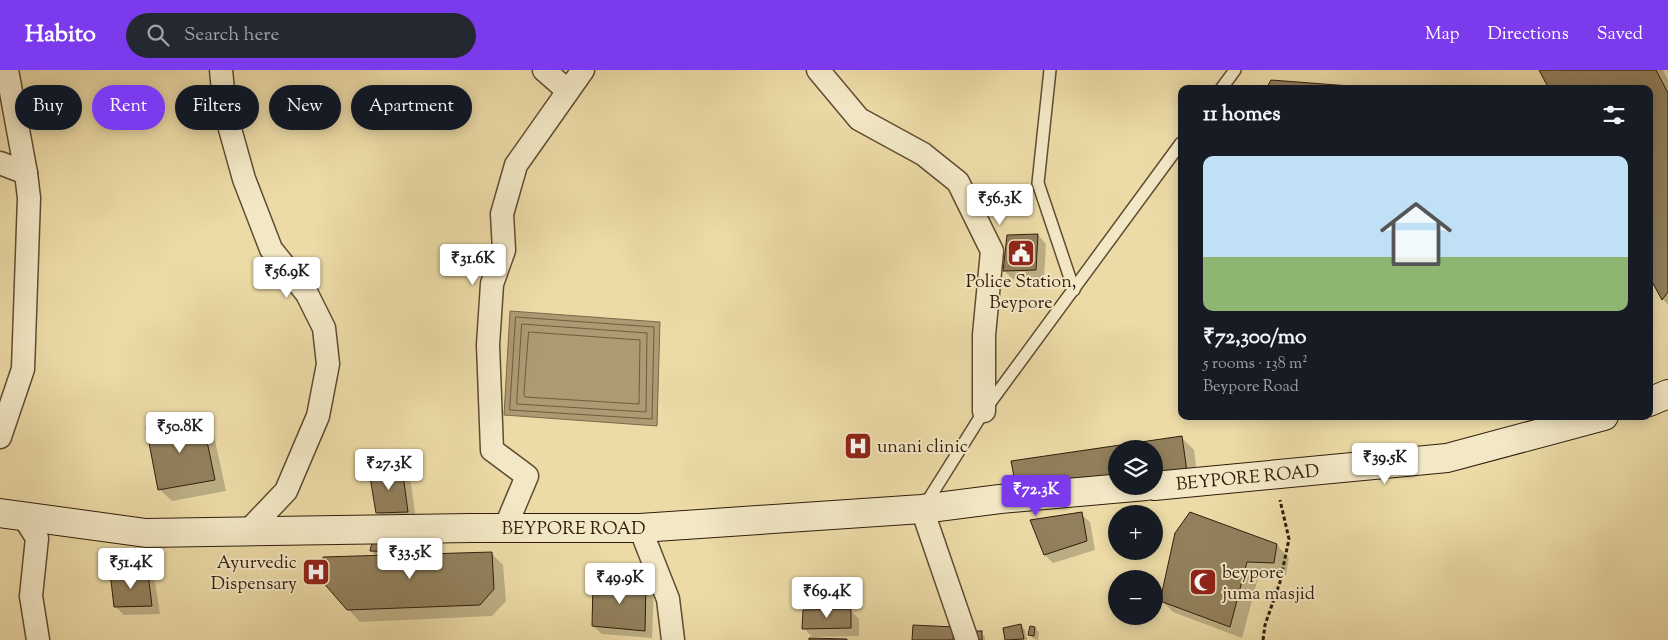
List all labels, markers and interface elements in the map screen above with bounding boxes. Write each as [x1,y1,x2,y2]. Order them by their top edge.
search box [126,13,476,58]
text: Habito [25,18,96,52]
icon: search [144,21,172,49]
text: Search here [184,22,279,49]
text: Map [1425,22,1460,48]
text: Directions [1488,22,1569,48]
text: Saved [1597,22,1643,48]
chip: Buy [15,85,82,130]
chip: Rent [92,85,165,130]
chip: Filters [175,85,259,130]
chip: New [269,85,341,130]
chip: Apartment [351,85,472,130]
text: 11 homes [1203,100,1281,130]
icon: filters [1600,101,1628,129]
pin: ₹56.3K [959,184,1041,226]
text: ₹56.3K [978,188,1022,211]
icon: home [1371,189,1461,279]
public building icon: Police Station, Beypore [1006,238,1036,268]
pin: ₹31.6K [432,244,514,286]
text: ₹31.6K [451,248,495,271]
pin: ₹56.9K [246,256,328,299]
text: ₹56.9K [264,261,310,284]
place label: Police Station, Beypore [966,270,1076,317]
text: ₹72,300/mo [1203,323,1306,353]
text: 5 rooms · 138 m² [1203,353,1308,376]
text: Beypore Road [1203,376,1299,399]
pin: ₹50.8K [139,412,221,454]
text: ₹50.8K [157,416,203,439]
hospital icon: unani clinic [843,431,873,461]
place label: unani clinic [877,435,968,461]
map controls [1108,440,1163,625]
button: layers [1108,440,1163,495]
pin: ₹39.5K [1344,442,1426,485]
text: ₹39.5K [1363,447,1407,470]
pin: ₹27.3K [348,448,430,491]
text: ₹27.3K [366,453,412,476]
street label: BEYPORE ROAD [1175,459,1321,499]
pin: ₹72.3K [995,474,1077,517]
text: ₹72.3K [1013,479,1059,502]
button: + [1108,505,1163,560]
street label: BEYPORE ROAD [502,517,646,543]
pin: ₹33.5K [369,538,451,580]
text: ₹33.5K [388,542,432,565]
pin: ₹51.4K [90,548,172,590]
place label: Ayurvedic Dispensary [211,551,297,598]
text: ₹51.4K [109,552,153,575]
hospital icon: Ayurvedic Dispensary [301,557,331,587]
place label: beypore juma masjid [1222,561,1315,608]
pin: ₹49.9K [579,562,661,605]
text: ₹49.9K [596,567,644,590]
mosque icon: beypore juma masjid [1188,567,1218,597]
button: − [1108,570,1163,625]
pin: ₹69.4K [786,576,868,619]
text: ₹69.4K [803,581,851,604]

